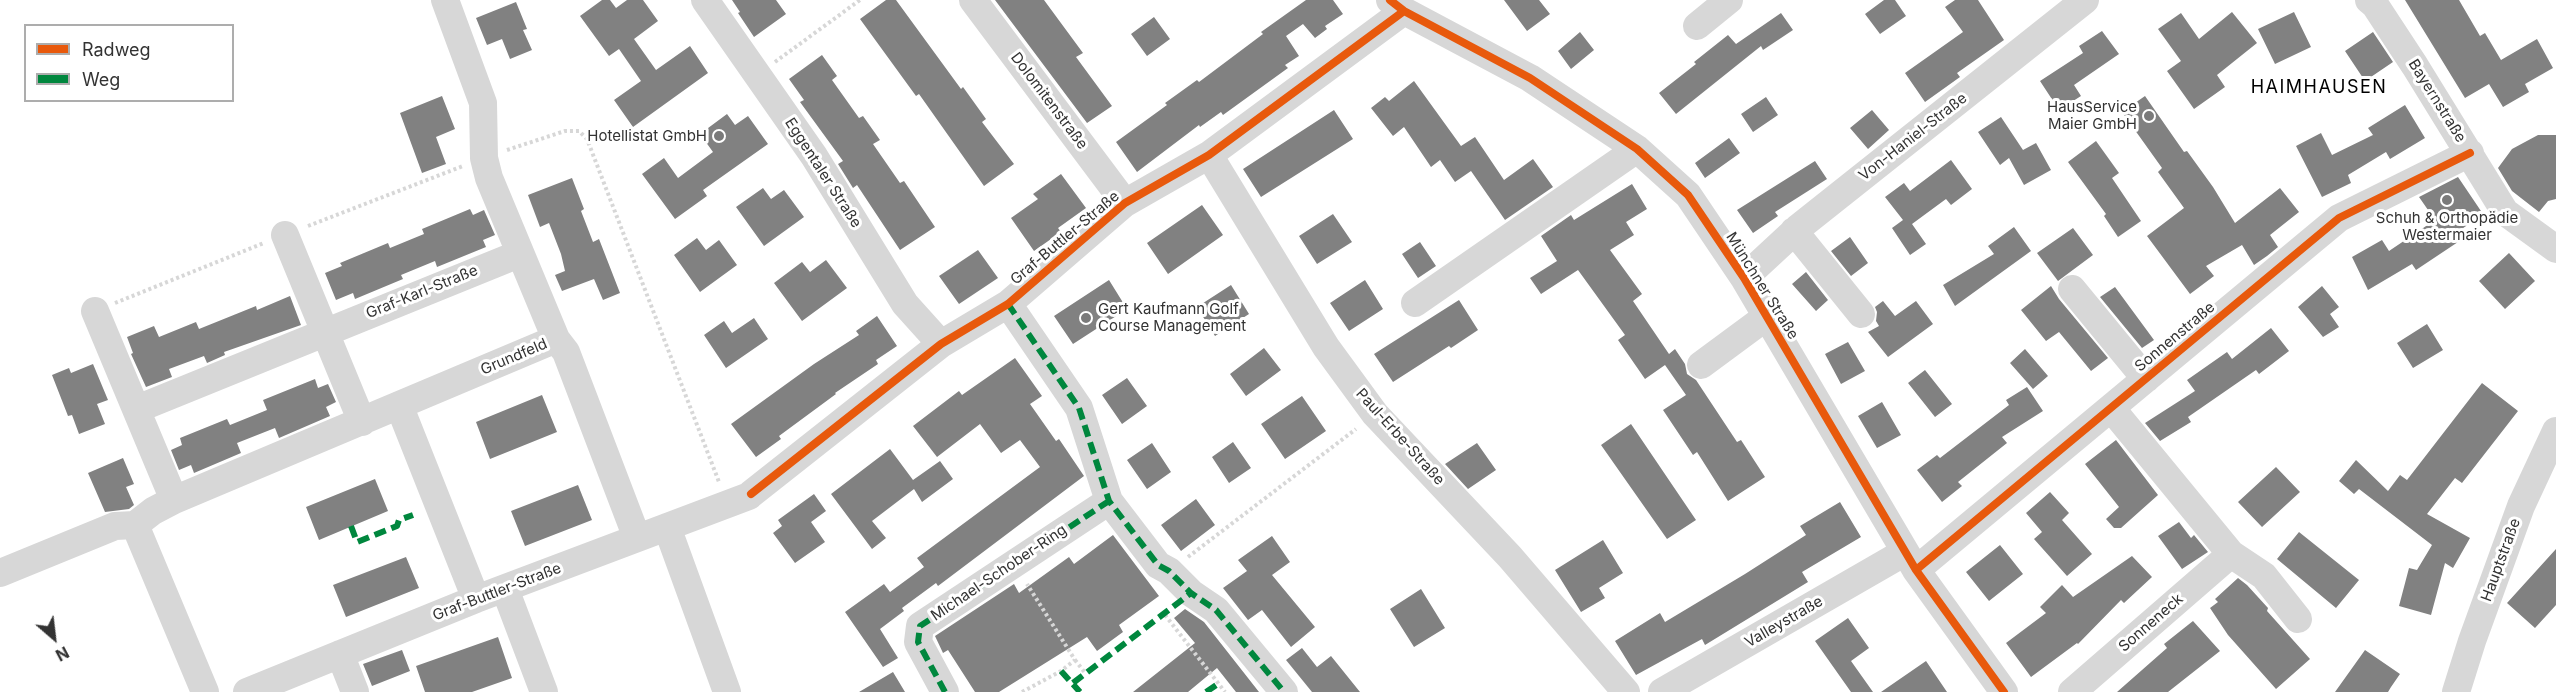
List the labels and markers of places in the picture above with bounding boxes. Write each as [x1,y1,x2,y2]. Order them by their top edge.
place label: HausService Maier GmbH [2047,98,2137,133]
marker: HausService Maier GmbH [2142,109,2156,123]
place label: Hotellistat GmbH [587,127,707,145]
marker: Hotellistat GmbH [712,129,726,143]
marker: Schuh & Orthopädie Westermaier [2440,193,2454,207]
place label: Schuh & Orthopädie Westermaier [2376,209,2518,244]
place label: Gert Kaufmann Golf Course Management [1098,300,1246,335]
marker: Gert Kaufmann Golf Course Management [1079,311,1093,325]

